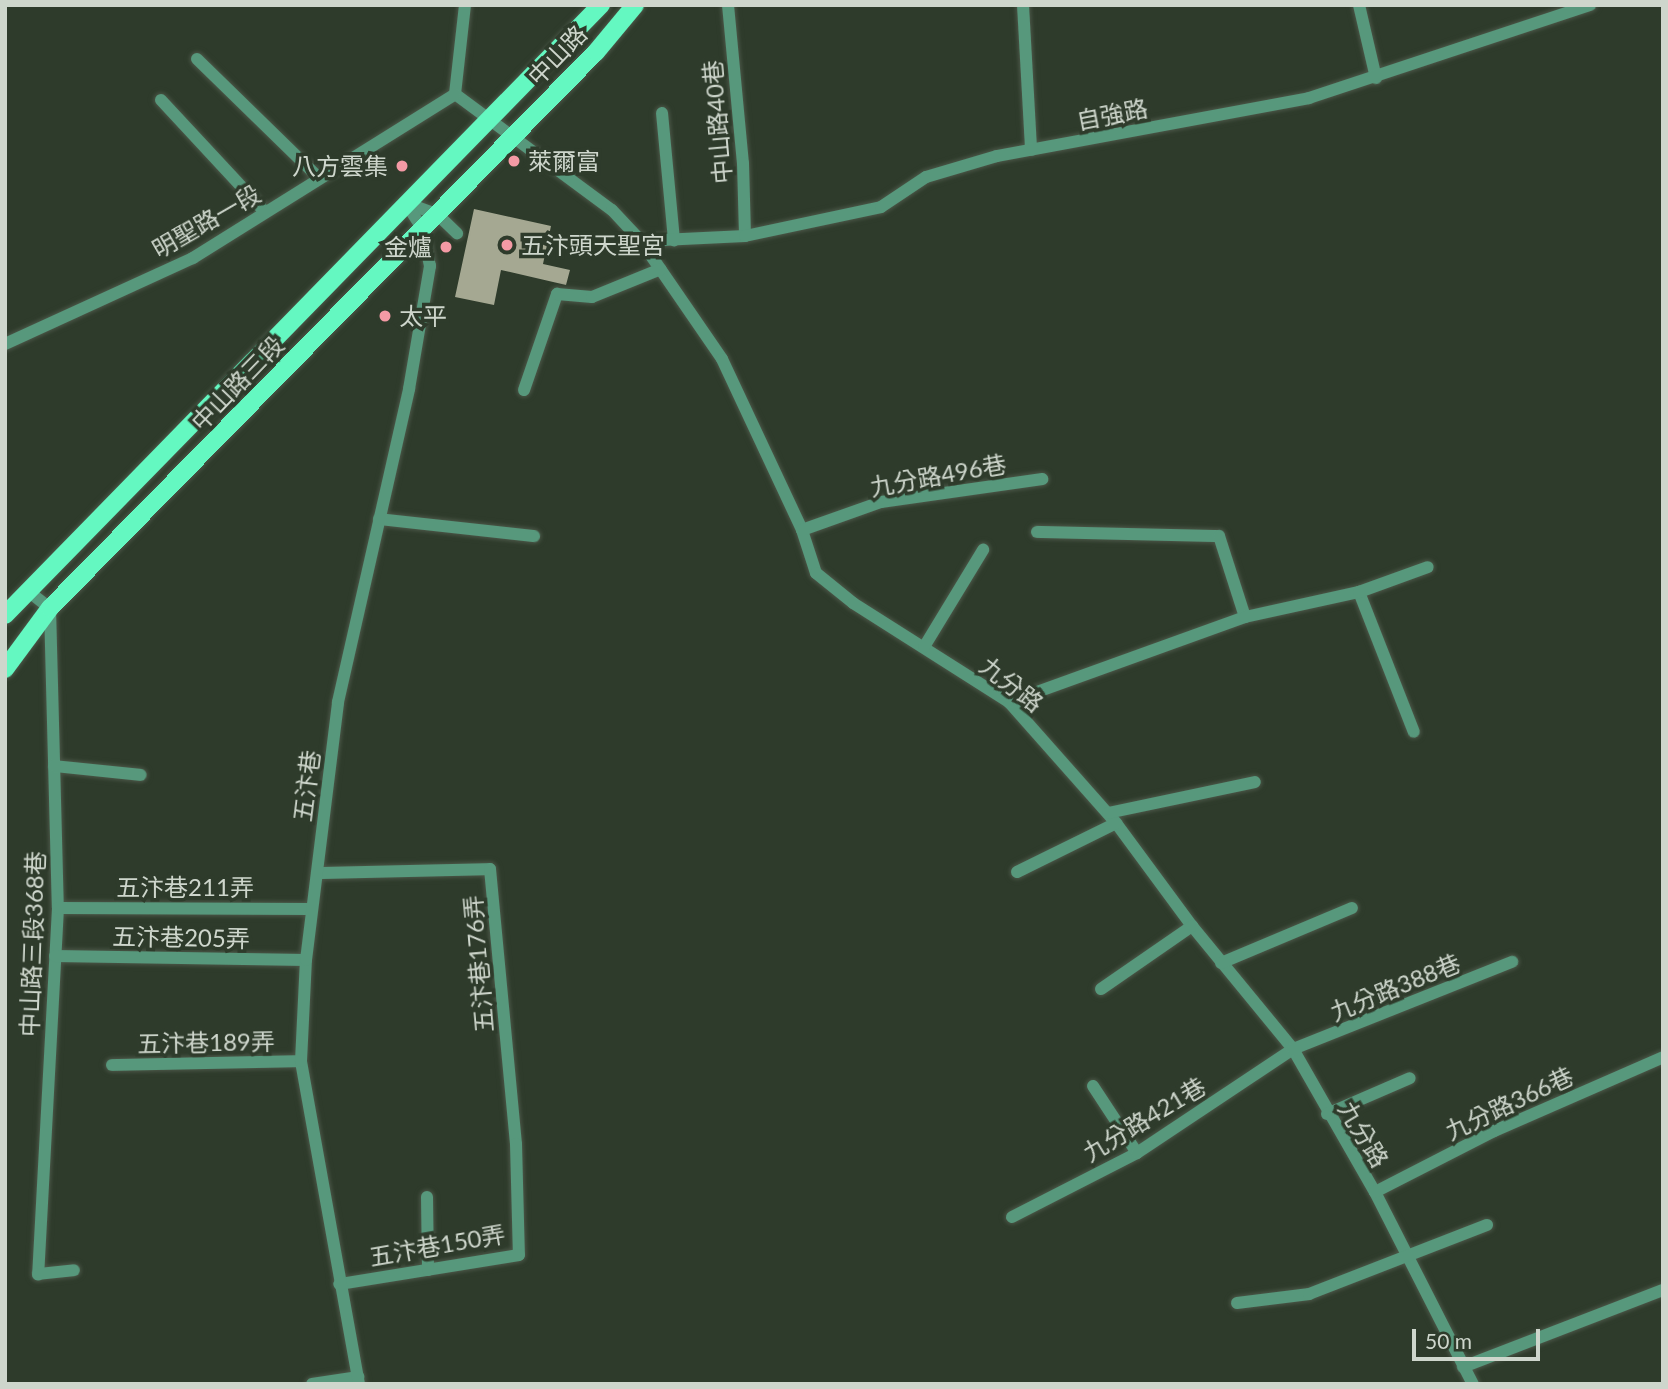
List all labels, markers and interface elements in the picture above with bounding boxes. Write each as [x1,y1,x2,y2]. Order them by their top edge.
street label: 中山路 [522,19,592,91]
street label: 中山路40巷 [697,59,737,185]
street label: 自強路 [1074,93,1150,135]
place label: 萊爾富 [528,147,600,175]
place label: 八方雲集 [292,152,388,180]
marker: 萊爾富 [506,153,522,169]
marker: 八方雲集 [394,158,410,174]
street label: 明聖路一段 [147,179,265,263]
place label: 五汴頭天聖宮 [521,231,665,259]
place label: 金爐 [384,233,432,261]
marker: 五汴頭天聖宮 [499,237,515,253]
marker: 金爐 [438,239,454,255]
place label: 太平 [399,302,447,330]
marker: 太平 [377,308,393,324]
street label: 中山路三段 [185,330,289,436]
street label: 九分路496巷 [868,449,1008,501]
street label: 九分路 [975,650,1049,718]
street label: 五汴巷 [287,749,325,823]
street label: 中山路三段368巷 [14,851,50,1037]
street label: 五汴巷211弄 [116,873,254,901]
street label: 五汴巷176弄 [458,894,498,1034]
street label: 五汴巷205弄 [112,921,250,953]
street label: 九分路388巷 [1326,948,1464,1026]
street label: 五汴巷189弄 [137,1026,275,1058]
street label: 九分路366巷 [1440,1061,1578,1145]
street label: 九分路421巷 [1078,1071,1210,1167]
street label: 九分路 [1333,1096,1395,1172]
street label: 五汴巷150弄 [367,1219,507,1271]
scale bar [1416,1316,1544,1360]
text: 50 m [1425,1328,1472,1353]

